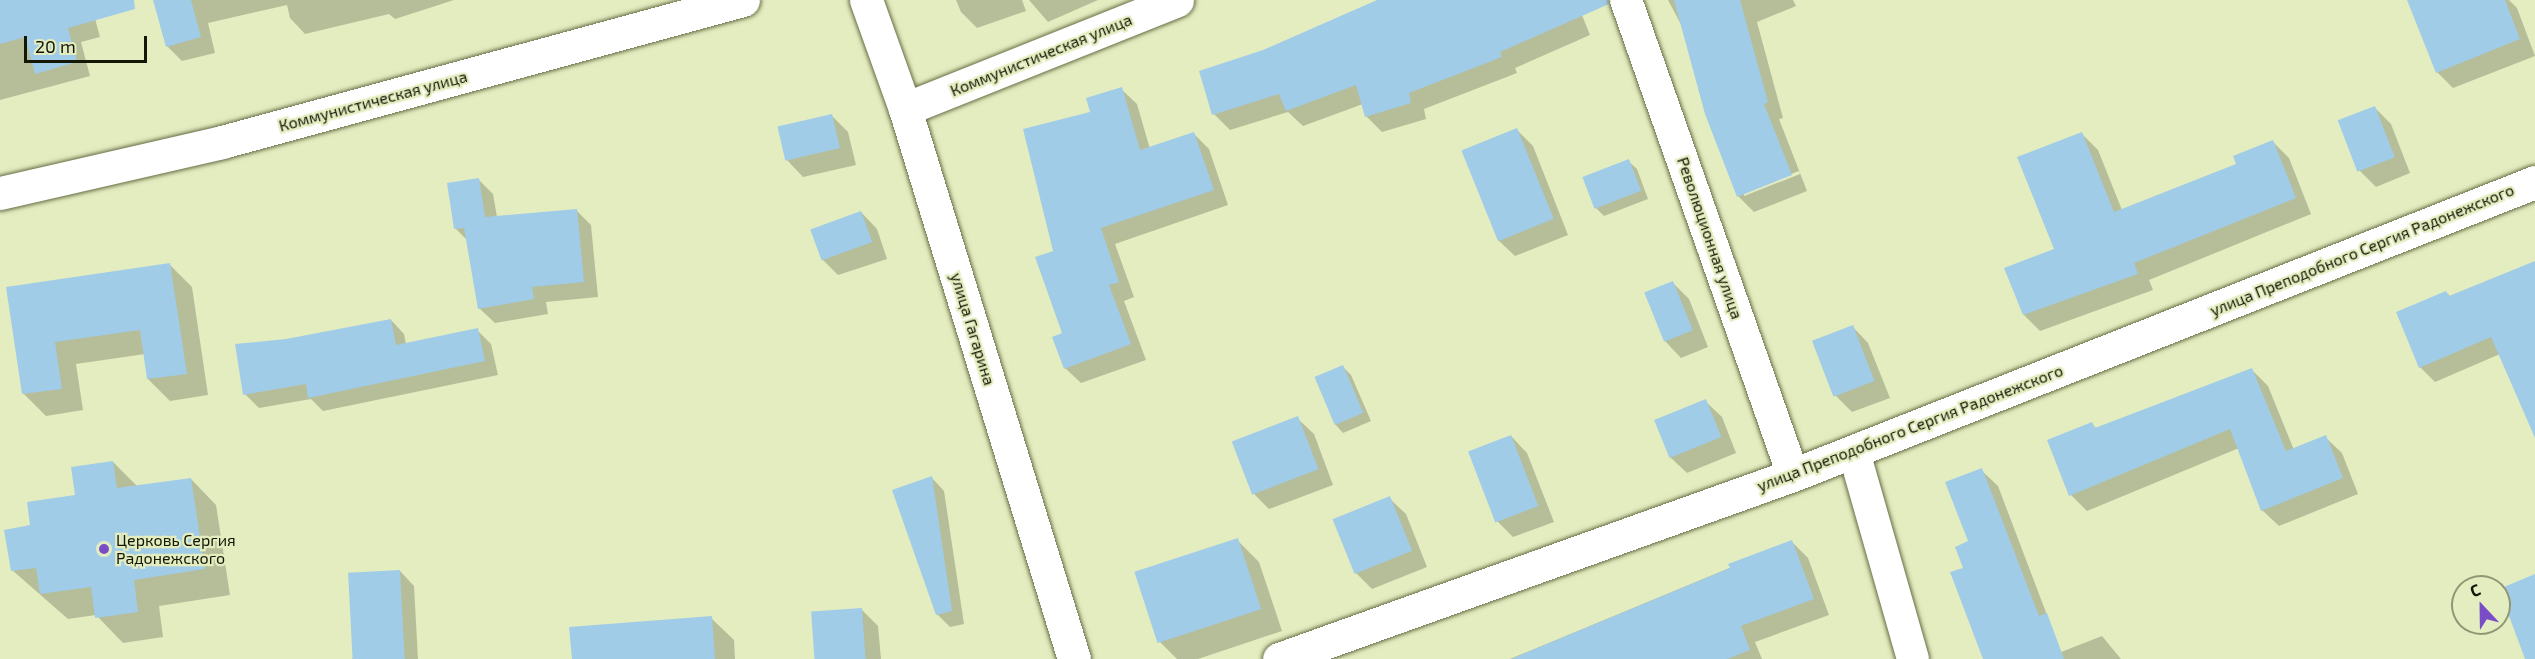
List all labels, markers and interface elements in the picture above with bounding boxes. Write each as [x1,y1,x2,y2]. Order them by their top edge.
street label: Коммунистическая улица [947,10,1135,100]
scale bar [27,24,150,62]
text: 20 m [35,35,76,57]
street label: Коммунистическая улица [277,67,469,135]
street label: Революционная улица [1673,155,1747,321]
street label: улица Преподобного Сергия Радонежского [2207,180,2517,320]
street label: улица Гагарина [947,270,999,388]
street label: улица Преподобного Сергия Радонежского [1754,361,2066,495]
place label: Церковь Сергия Радонежского [116,530,236,568]
marker: Церковь Сергия Радонежского [97,542,111,556]
north arrow [2451,575,2511,635]
text: С [2467,579,2483,600]

